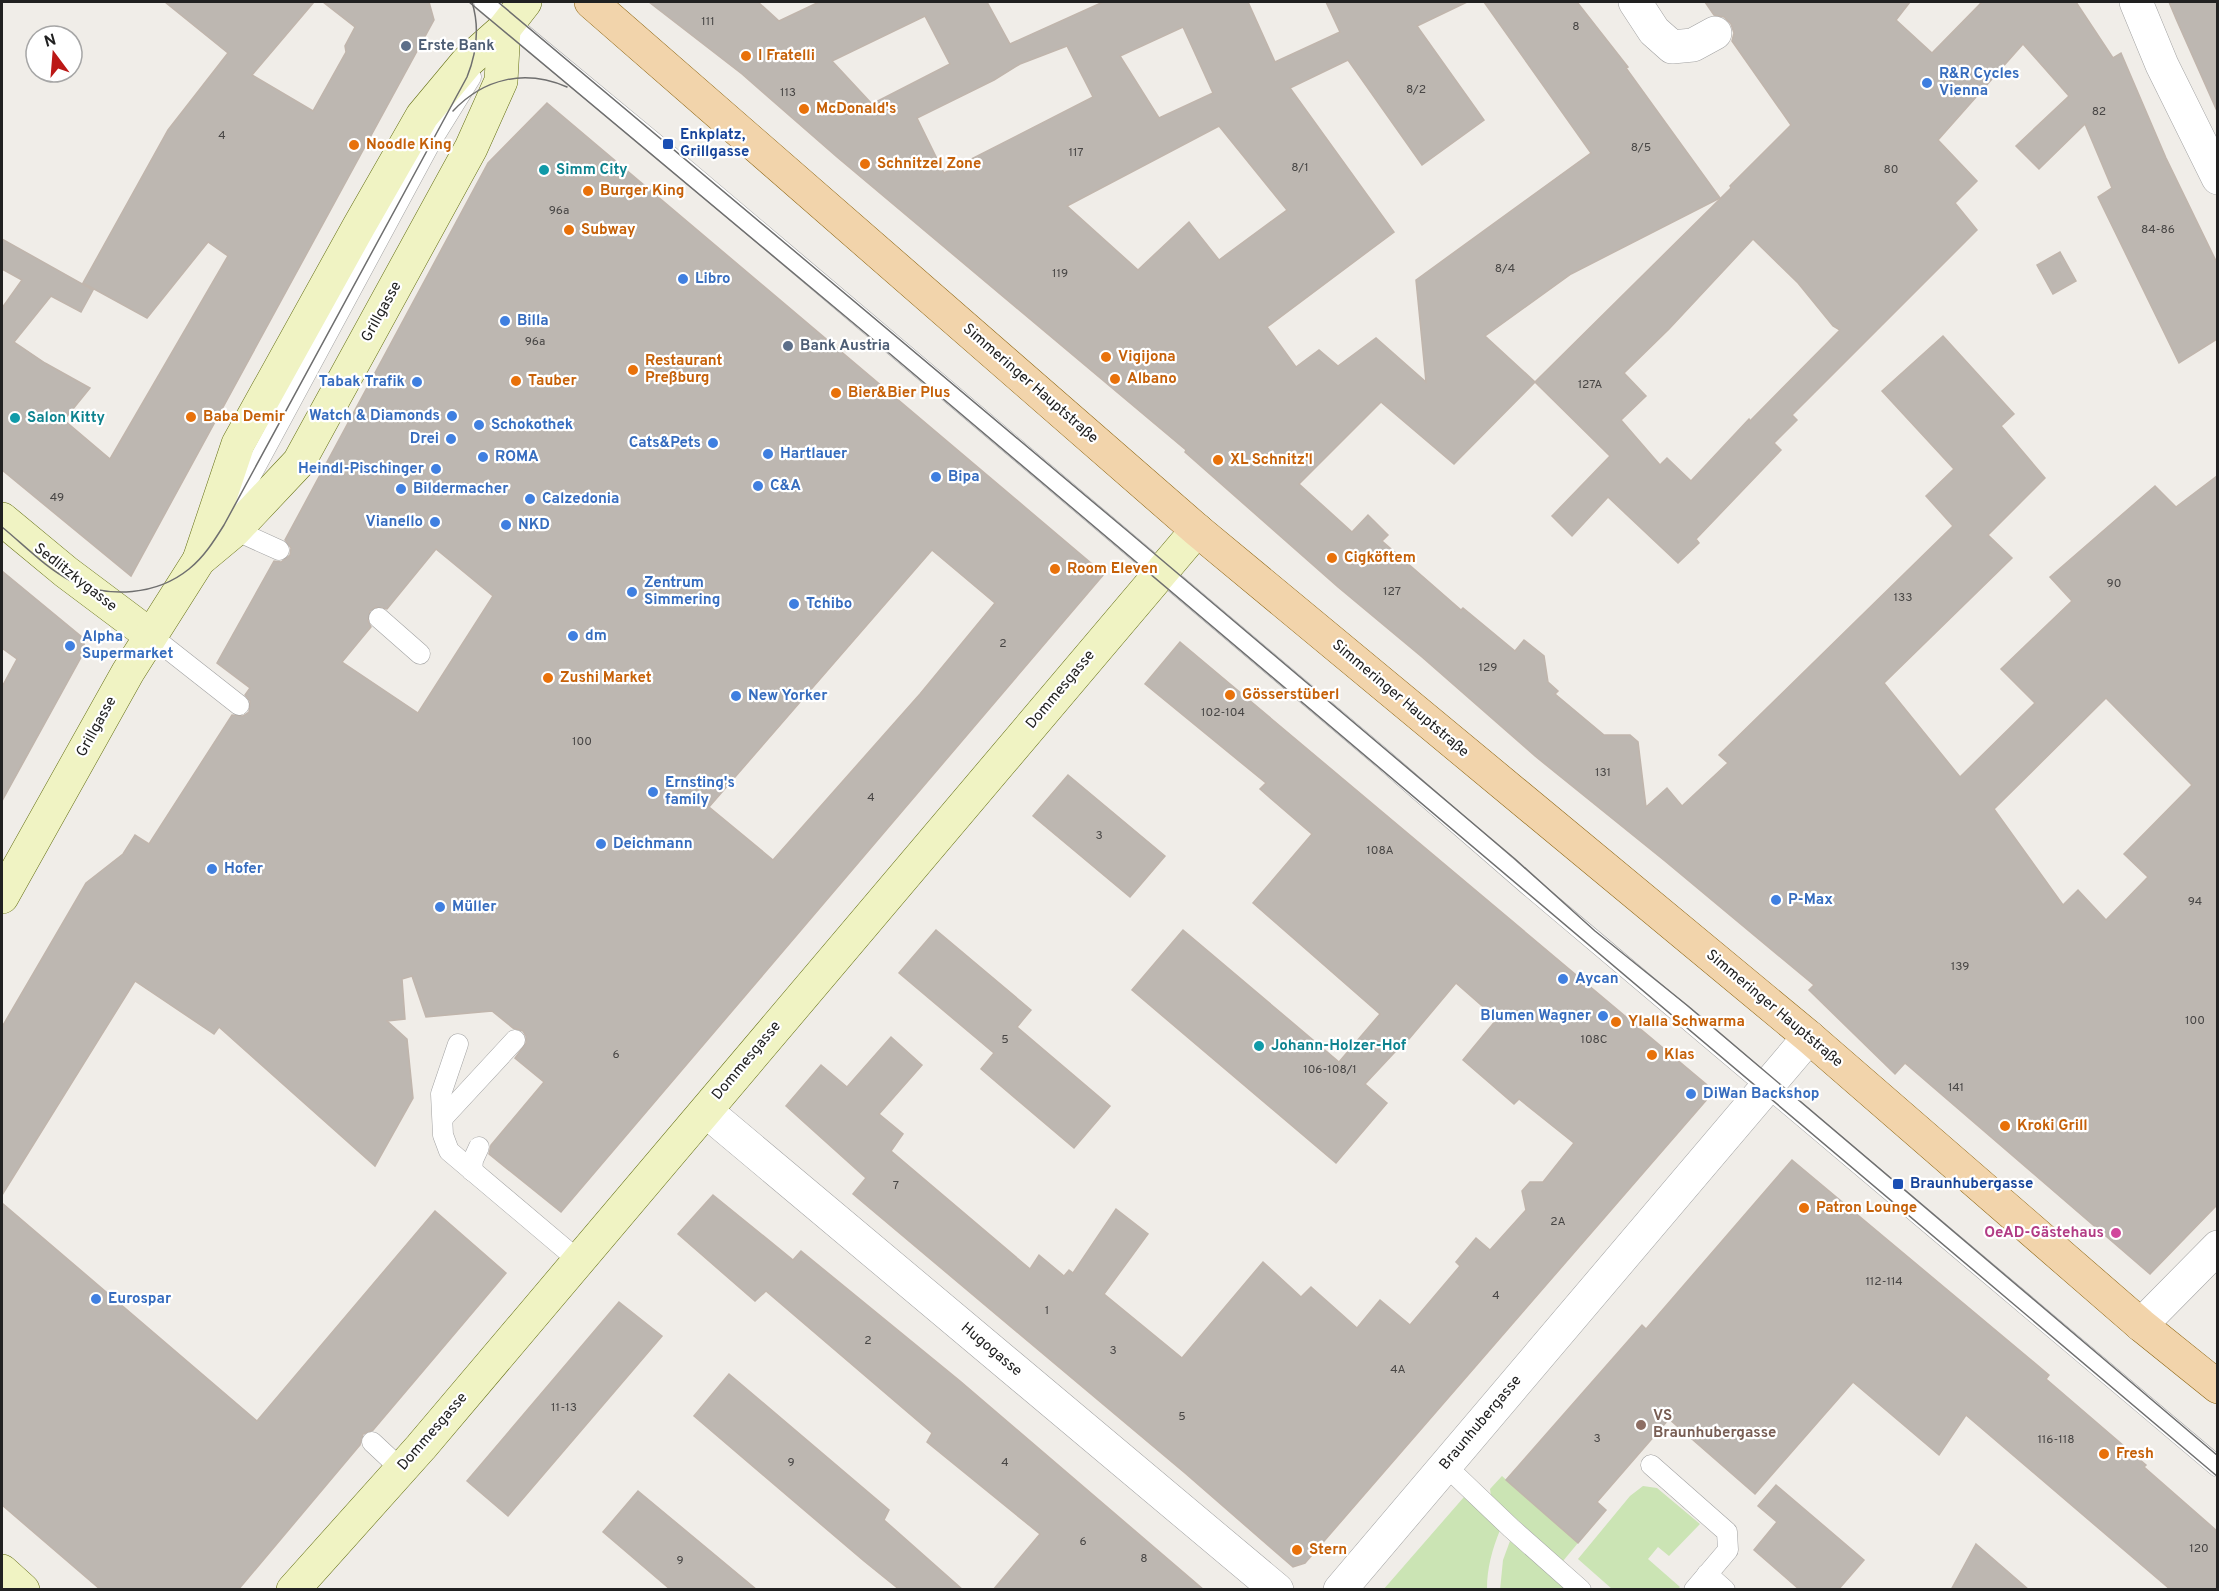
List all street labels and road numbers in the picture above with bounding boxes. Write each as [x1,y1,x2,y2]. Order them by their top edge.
street label: Grillgasse [358,278,406,346]
street label: Simmeringer Hauptstraße [958,320,1102,448]
street label: Sedlitzkygasse [30,540,120,616]
street label: Simmeringer Hauptstraße [1328,636,1472,762]
street label: Dommesgasse [1022,647,1100,733]
street label: Grillgasse [73,693,121,761]
street label: Simmeringer Hauptstraße [1702,946,1846,1072]
street label: Dommesgasse [708,1018,786,1104]
street label: Hugogasse [956,1319,1026,1381]
street label: Braunhubergasse [1436,1372,1526,1474]
street label: Dommesgasse [394,1389,472,1475]

